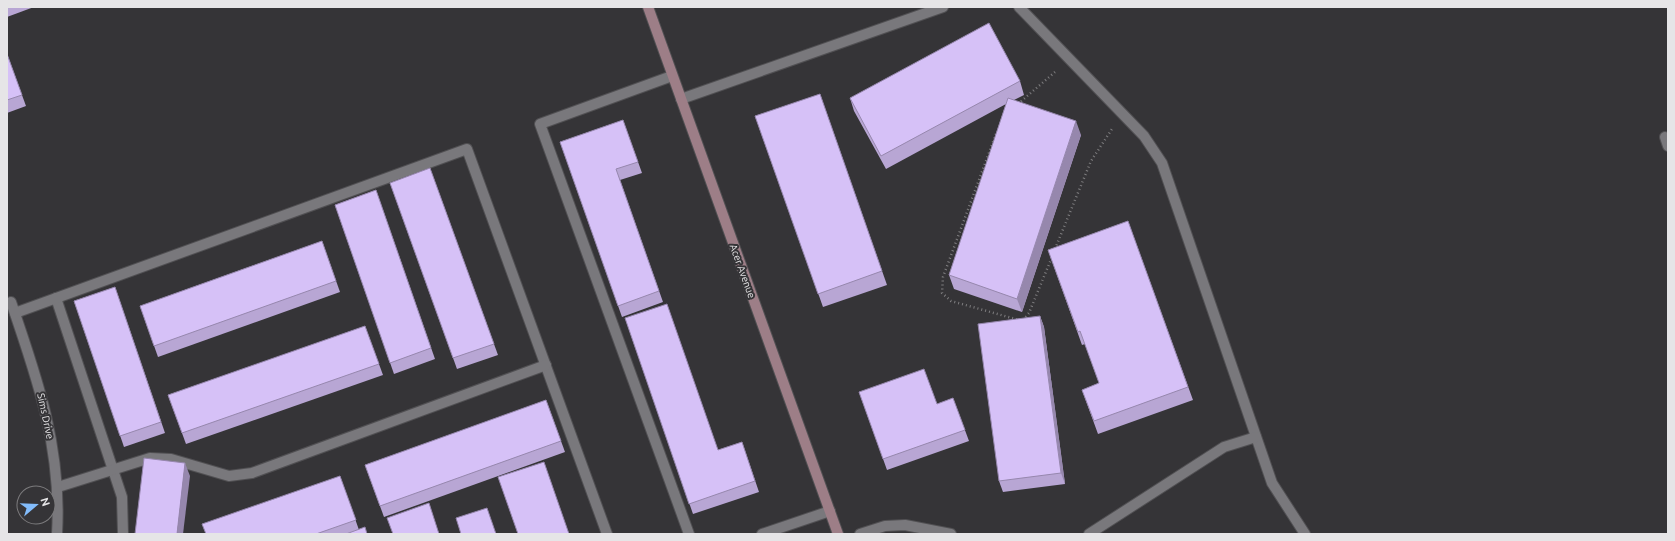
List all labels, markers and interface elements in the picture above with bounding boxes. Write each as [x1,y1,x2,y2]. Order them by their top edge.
street label: Acer Avenue [728,243,757,300]
street label: Sims Drive [35,392,56,440]
north arrow [16,485,56,525]
text: N [38,496,52,508]

